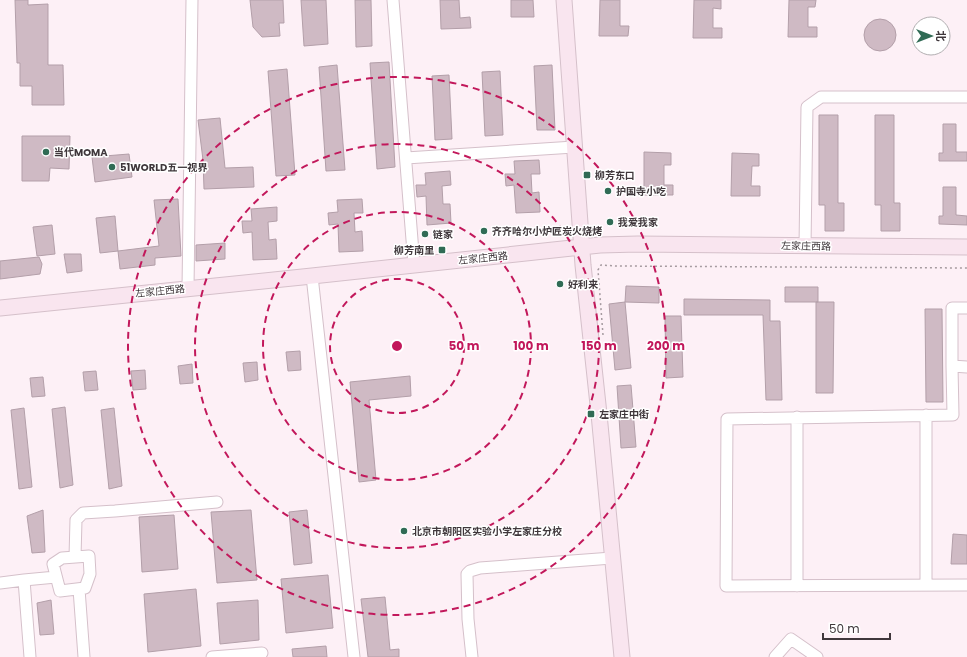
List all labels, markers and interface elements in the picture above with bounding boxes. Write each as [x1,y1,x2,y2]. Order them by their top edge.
north arrow [911,16,951,56]
text: 北 [933,31,949,42]
place label: 当代MOMA [54,145,108,160]
marker: 当代MOMA [41,147,51,157]
place label: 51WORLD五一视界 [120,160,208,175]
marker: 51WORLD五一视界 [107,162,117,172]
place label: 柳芳东口 [594,168,635,183]
marker: 柳芳东口 [582,170,592,180]
place label: 护国寺小吃 [616,184,666,199]
marker: 护国寺小吃 [603,186,613,196]
place label: 我爱我家 [618,215,658,230]
marker: 我爱我家 [605,217,615,227]
place label: 齐齐哈尔小炉匠炭火烧烤 [492,224,602,239]
marker: 齐齐哈尔小炉匠炭火烧烤 [479,226,489,236]
place label: 链家 [432,227,453,242]
marker: 链家 [420,229,430,239]
street label: 左家庄西路 [781,238,831,254]
place label: 柳芳南里 [393,243,434,258]
marker: 柳芳南里 [437,245,447,255]
street label: 左家庄西路 [457,248,509,268]
place label: 好利来 [568,277,598,292]
marker: 好利来 [555,279,565,289]
street label: 左家庄西路 [134,281,186,301]
text: 50 m [449,337,480,354]
text: 100 m [513,337,549,354]
text: 150 m [581,337,617,354]
text: 200 m [647,337,685,354]
centre of rings [390,339,404,353]
place label: 左家庄中街 [599,407,649,422]
marker: 左家庄中街 [586,409,596,419]
place label: 北京市朝阳区实验小学左家庄分校 [412,524,562,539]
marker: 北京市朝阳区实验小学左家庄分校 [399,526,409,536]
scale bar [823,615,890,641]
text: 50 m [829,620,860,637]

